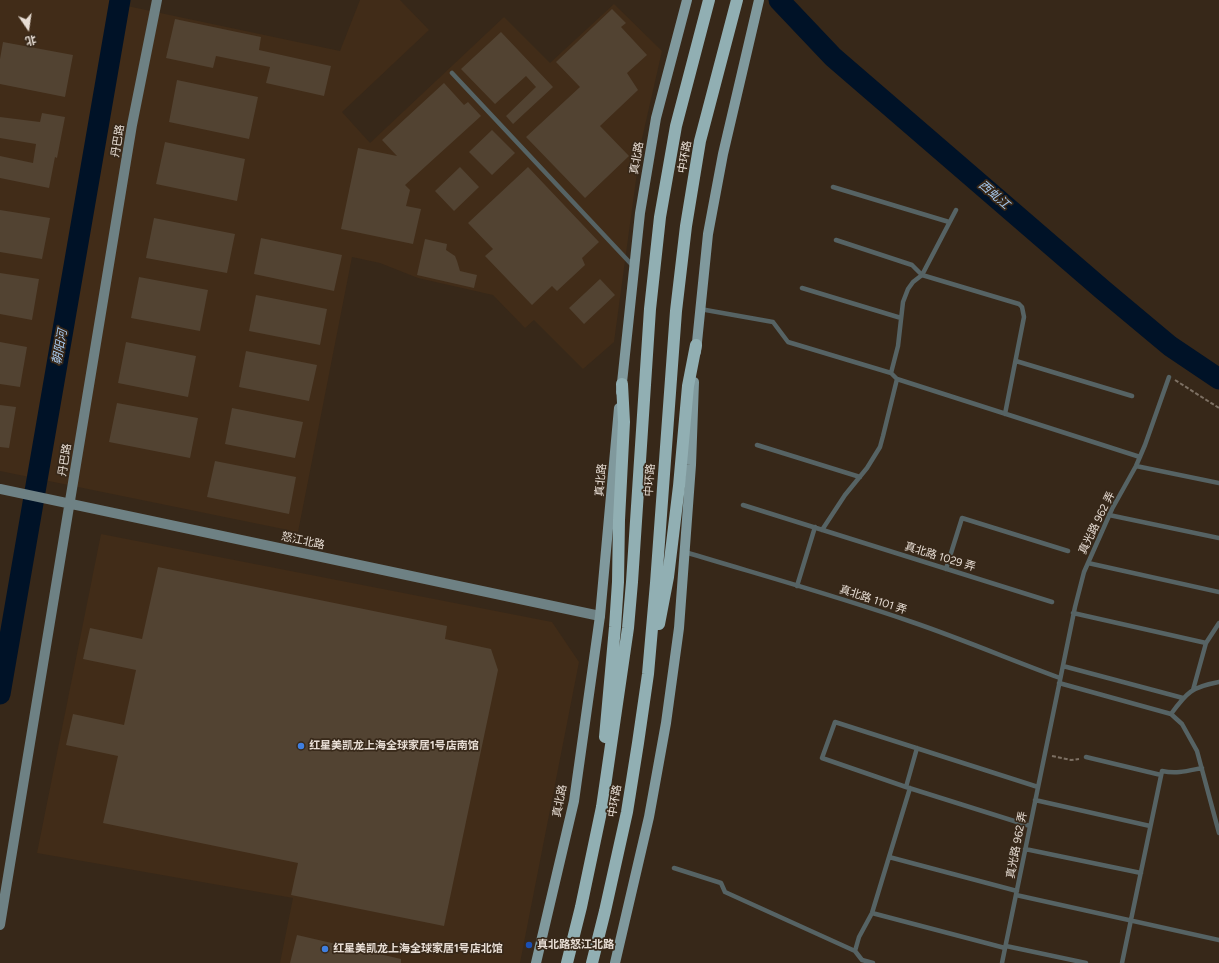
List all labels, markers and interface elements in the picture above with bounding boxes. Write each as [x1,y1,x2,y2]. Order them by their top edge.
north arrow [8,8,48,48]
text: 北 [24,33,38,48]
street label: 丹巴路 [109,124,127,158]
street label: 中环路 [676,140,694,174]
street label: 真北路 [628,141,646,175]
water label: 西虬江 [976,178,1012,212]
water label: 朝阳河 [50,328,70,366]
street label: 丹巴路 [56,443,74,477]
street label: 真北路 [593,463,609,497]
street label: 中环路 [642,463,658,497]
street label: 真光路 962 弄 [1076,490,1118,556]
street label: 怒江北路 [280,530,326,552]
street label: 真北路 1029 弄 [903,540,977,574]
street label: 真北路 1101 弄 [838,583,908,617]
place label: 红星美凯龙上海全球家居1号店南馆 [309,739,479,753]
marker: 红星美凯龙上海全球家居1号店南馆 [296,741,306,751]
street label: 真北路 [550,784,570,818]
street label: 中环路 [606,784,624,818]
street label: 真光路 962 弄 [1004,810,1030,880]
place label: 真北路怒江北路 [537,938,614,952]
marker: 真北路怒江北路 [524,940,534,950]
place label: 红星美凯龙上海全球家居1号店北馆 [333,942,503,956]
marker: 红星美凯龙上海全球家居1号店北馆 [320,944,330,954]

